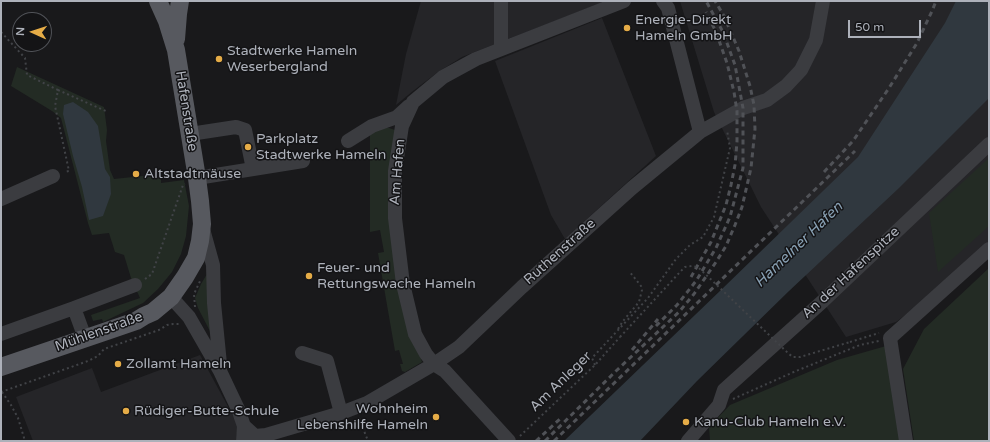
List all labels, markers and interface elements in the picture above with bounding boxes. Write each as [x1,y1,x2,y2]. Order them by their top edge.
north arrow [12,12,52,52]
place label: Energie-Direkt Hameln GmbH [635,12,733,44]
scale bar [850,12,923,38]
text: 50 m [855,20,884,34]
marker: Energie-Direkt Hameln GmbH [622,23,632,33]
text: N [14,27,27,36]
place label: Stadtwerke Hameln Weserbergland [227,43,357,76]
marker: Stadtwerke Hameln Weserbergland [214,54,224,64]
street label: Hafenstraße [171,70,201,152]
place label: Parkplatz Stadtwerke Hameln [256,131,386,164]
street label: Am Hafen [387,138,409,206]
marker: Parkplatz Stadtwerke Hameln [243,142,253,152]
place label: Altstadtmäuse [144,166,241,182]
marker: Altstadtmäuse [131,169,141,179]
water label: Hamelner Hafen [751,198,847,292]
street label: Ruthenstraße [521,215,599,289]
street label: An der Hafenspitze [799,223,903,323]
place label: Feuer- und Rettungswache Hameln [317,260,476,292]
marker: Feuer- und Rettungswache Hameln [304,271,314,281]
street label: Mühlenstraße [53,308,145,356]
street label: Am Anleger [527,348,595,416]
place label: Zollamt Hameln [126,356,231,372]
marker: Zollamt Hameln [113,359,123,369]
place label: Wohnheim Lebenshilfe Hameln [297,401,428,434]
place label: Rüdiger-Butte-Schule [134,403,279,419]
marker: Rüdiger-Butte-Schule [121,406,131,416]
marker: Wohnheim Lebenshilfe Hameln [431,412,441,422]
place label: Kanu-Club Hameln e.V. [694,414,846,430]
marker: Kanu-Club Hameln e.V. [681,417,691,427]

